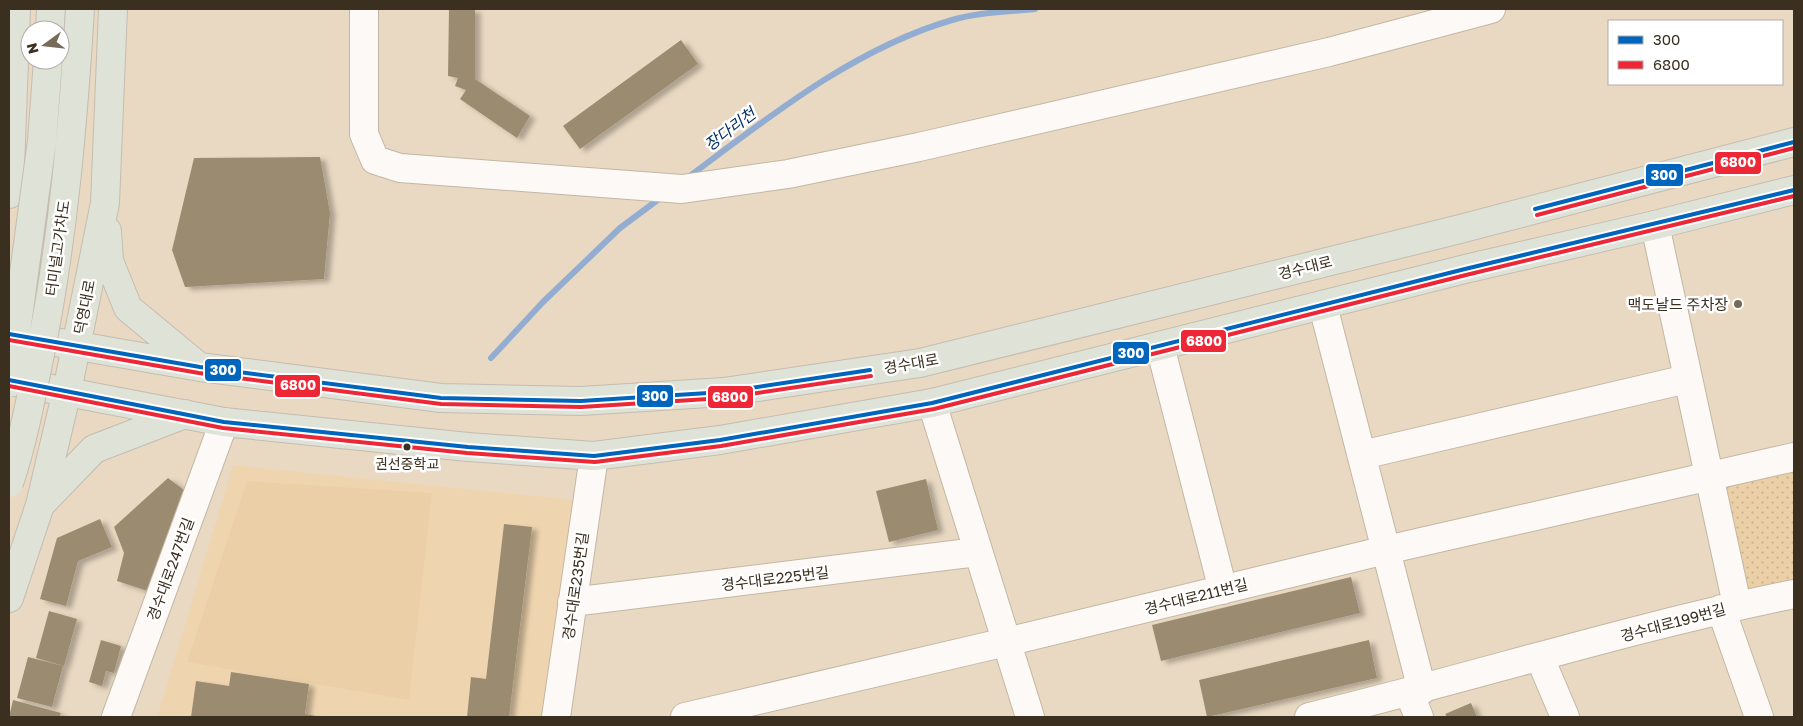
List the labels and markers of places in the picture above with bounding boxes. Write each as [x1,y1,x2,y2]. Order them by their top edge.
place label: 맥도날드 주차장 [1628,295,1728,313]
marker: 맥도날드 주차장 [1732,298,1744,310]
marker: 권선중학교 [402,442,412,452]
place label: 권선중학교 [375,455,439,472]

